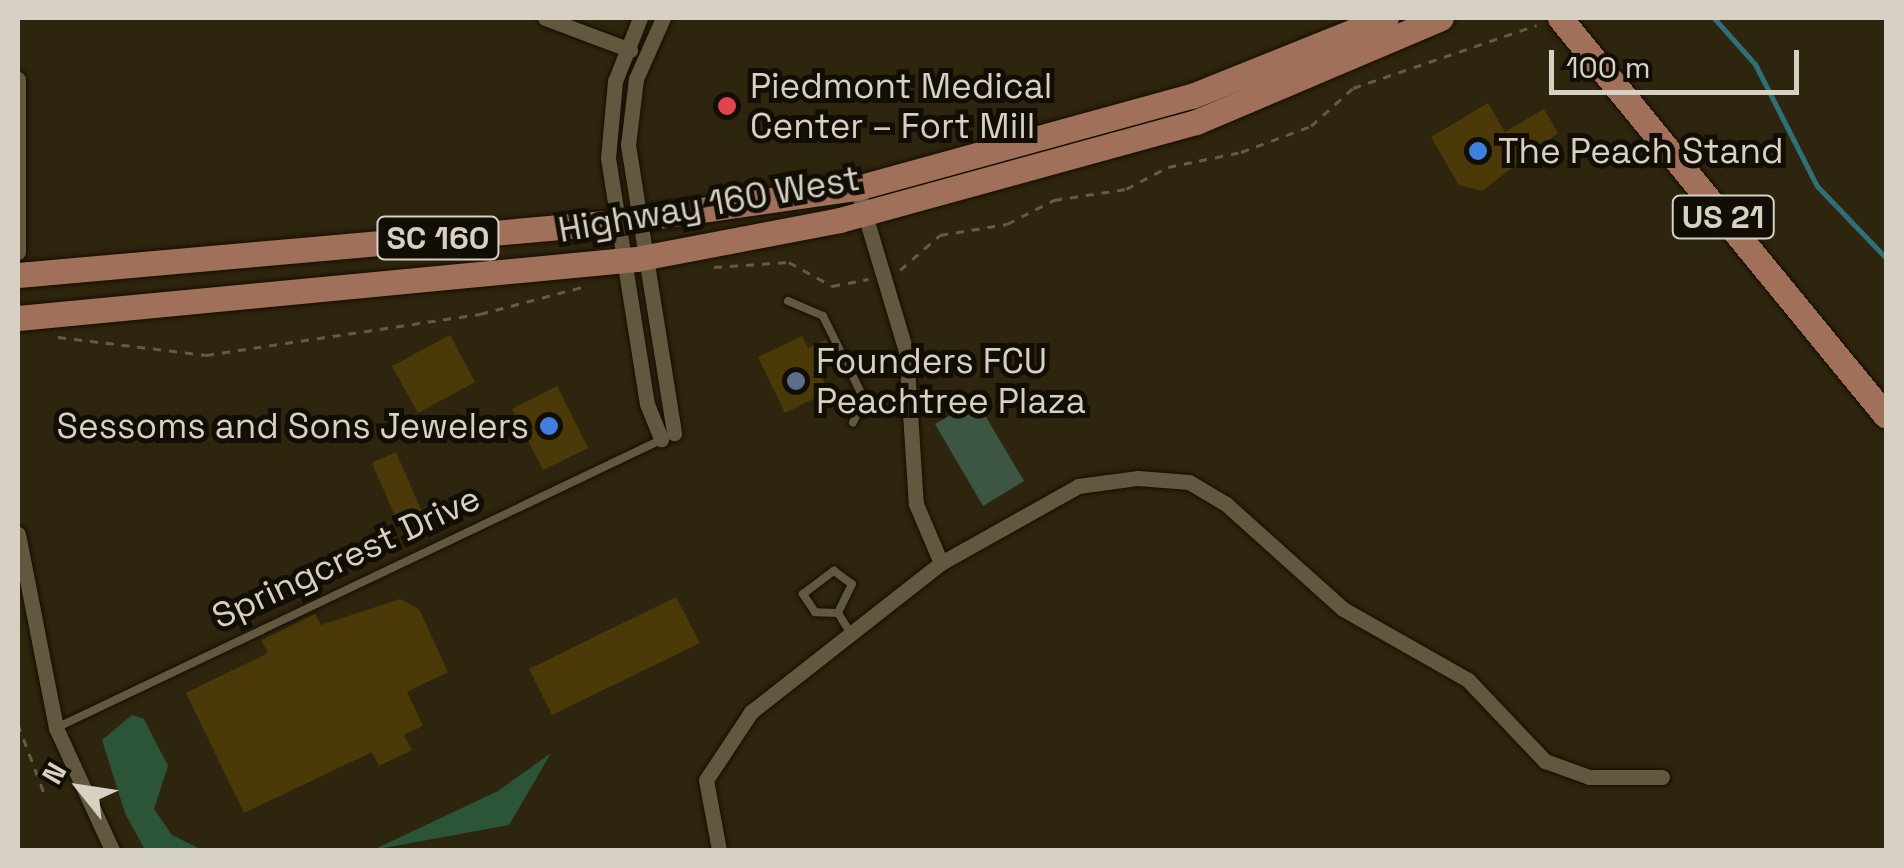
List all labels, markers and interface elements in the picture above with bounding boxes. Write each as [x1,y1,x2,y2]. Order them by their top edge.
scale bar [1554,30,1804,92]
text: 100 m [1566,48,1651,87]
place label: Piedmont Medical Center – Fort Mill [750,65,1052,147]
marker: Piedmont Medical Center – Fort Mill [714,93,740,119]
place label: The Peach Stand [1498,130,1784,172]
marker: The Peach Stand [1467,140,1489,162]
street label: Highway 160 West [555,157,863,251]
road number: US 21 [1670,190,1776,244]
road number: SC 160 [376,211,500,265]
place label: Founders FCU Peachtree Plaza [816,340,1086,422]
marker: Founders FCU Peachtree Plaza [785,370,807,392]
place label: Sessoms and Sons Jewelers [56,405,529,447]
marker: Sessoms and Sons Jewelers [538,415,560,437]
street label: Springcrest Drive [205,476,487,638]
north arrow [30,738,130,838]
text: N [34,756,74,790]

